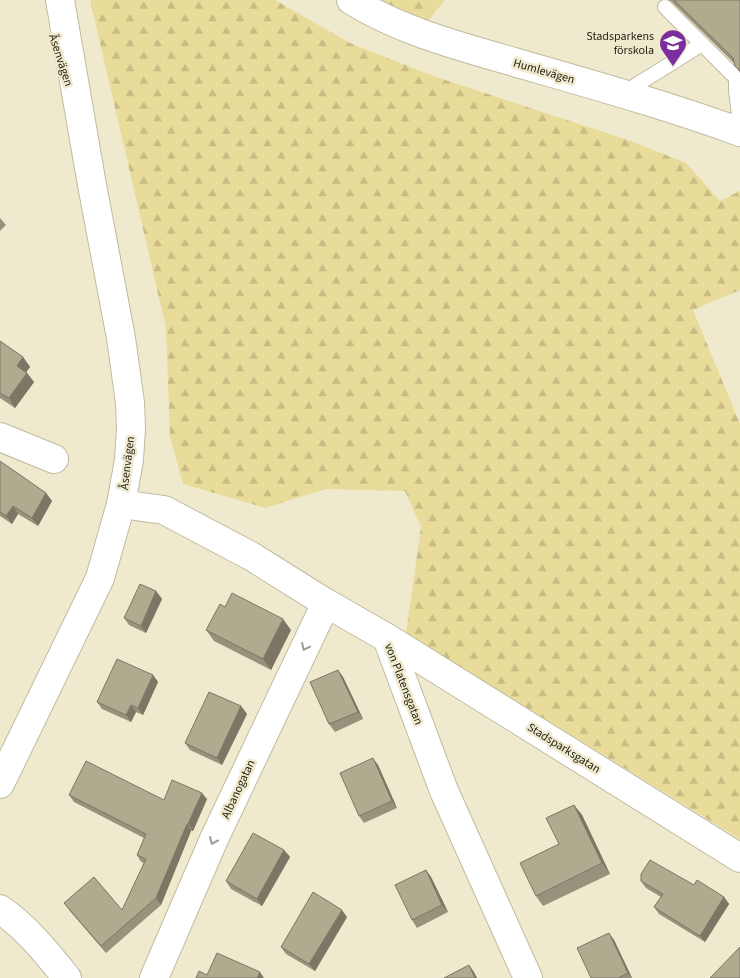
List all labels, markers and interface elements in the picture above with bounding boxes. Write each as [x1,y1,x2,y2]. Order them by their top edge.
place label: Stadsparkens förskola [586,28,654,59]
school or university icon: Stadsparkens förskola [658,28,688,67]
street label: Åsenvägen [44,32,77,89]
street label: Humlevägen [511,55,577,88]
street label: Åsenvägen [116,435,139,491]
street label: von Platensgatan [380,641,427,728]
one-way arrow [301,642,311,651]
street label: Stadsparksgatan [524,719,604,778]
street label: Albanogatan [217,757,260,822]
one-way arrow [209,836,219,845]

